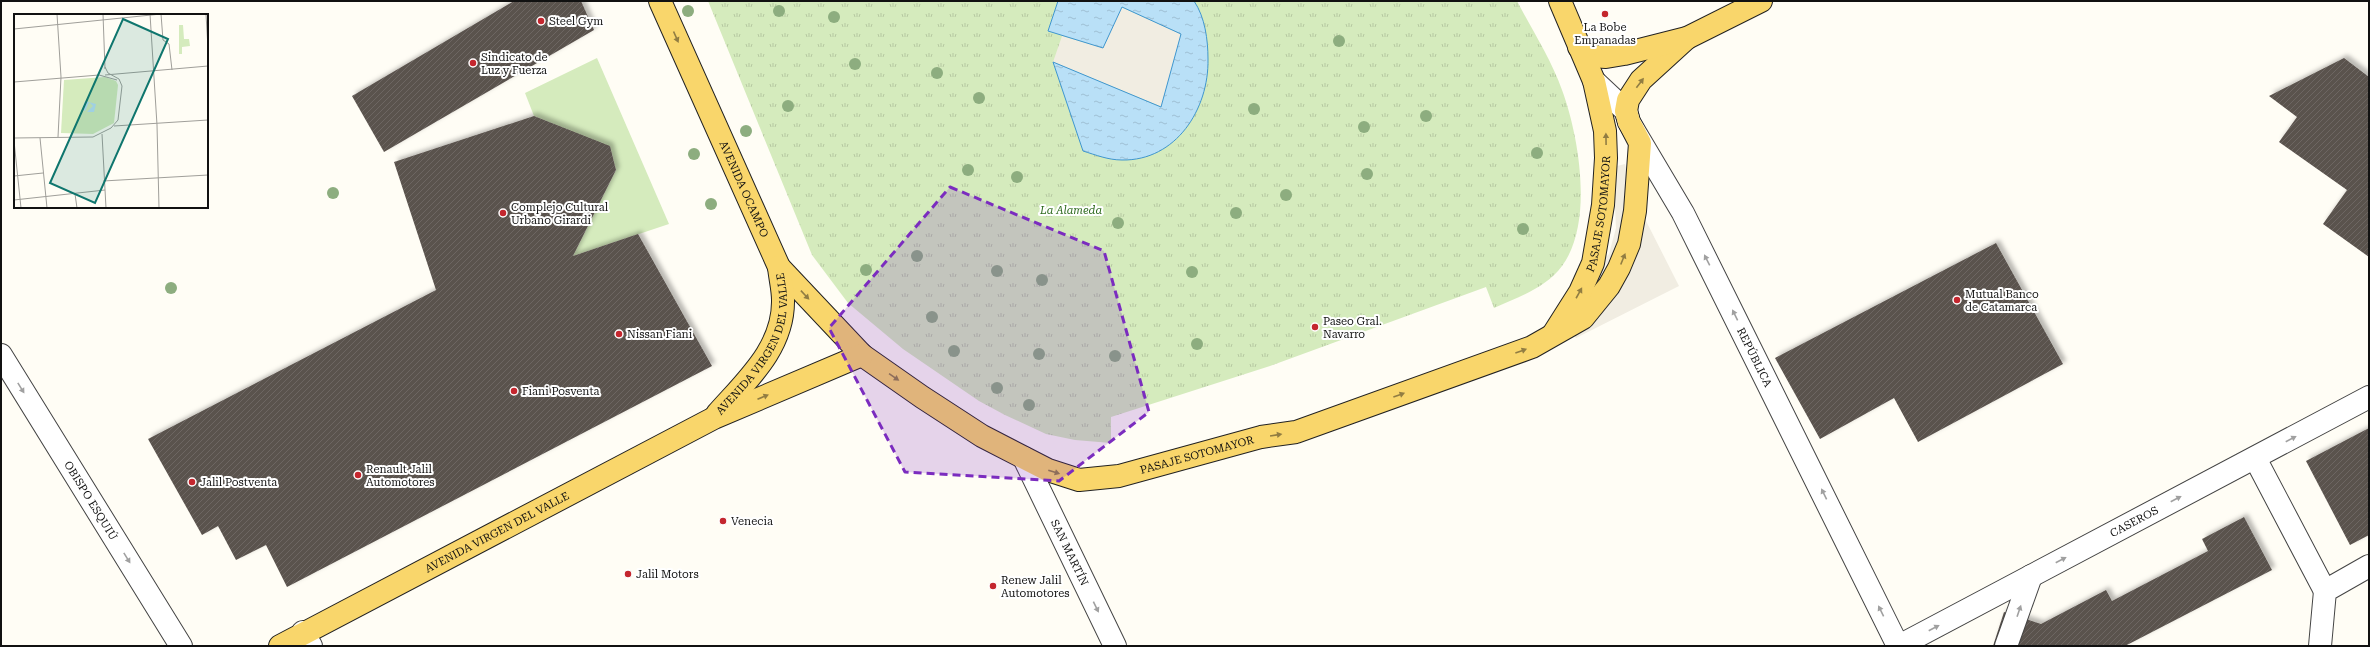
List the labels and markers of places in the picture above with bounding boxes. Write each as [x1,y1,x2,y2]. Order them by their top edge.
marker: La Bobe Empanadas [1600,9,1610,19]
place label: Steel Gym [549,15,603,28]
marker: Steel Gym [536,16,546,26]
place label: La Bobe Empanadas [1574,21,1636,47]
place label: Sindicato de Luz y Fuerza [481,51,548,77]
marker: Sindicato de Luz y Fuerza [468,58,478,68]
place label: Complejo Cultural Urbano Girardi [511,201,609,227]
marker: Complejo Cultural Urbano Girardi [498,208,508,218]
place label: Mutual Banco de Catamarca [1965,288,2039,314]
marker: Mutual Banco de Catamarca [1952,295,1962,305]
place label: Paseo Gral. Navarro [1323,315,1382,341]
marker: Paseo Gral. Navarro [1310,322,1320,332]
place label: Nissan Fiani [627,328,693,341]
marker: Nissan Fiani [614,329,624,339]
place label: Fiani Posventa [522,385,599,398]
marker: Fiani Posventa [509,386,519,396]
place label: Renault Jalil Automotores [366,463,434,489]
marker: Renault Jalil Automotores [353,470,363,480]
place label: Jalil Postventa [200,476,277,489]
marker: Jalil Postventa [187,477,197,487]
place label: Venecia [731,515,773,528]
marker: Venecia [718,516,728,526]
place label: Jalil Motors [636,568,699,581]
marker: Jalil Motors [623,569,633,579]
place label: Renew Jalil Automotores [1001,574,1069,600]
marker: Renew Jalil Automotores [988,581,998,591]

